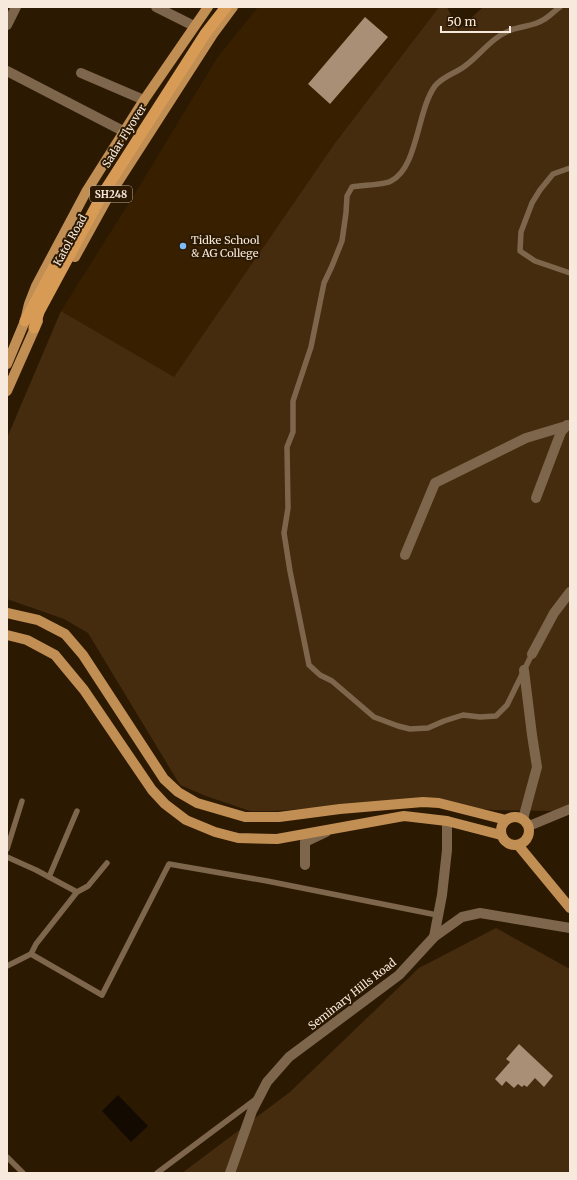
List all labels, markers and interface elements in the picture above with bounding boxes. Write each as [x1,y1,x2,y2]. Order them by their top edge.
scale bar [441,8,510,34]
text: 50 m [447,14,476,29]
street label: Sadar Flyover [99,102,149,170]
road number: SH248 [90,186,132,202]
street label: Katol Road [50,211,90,268]
place label: Tidke School & AG College [191,233,260,260]
marker: Tidke School & AG College [178,241,188,251]
street label: Seminary Hills Road [305,955,399,1033]

